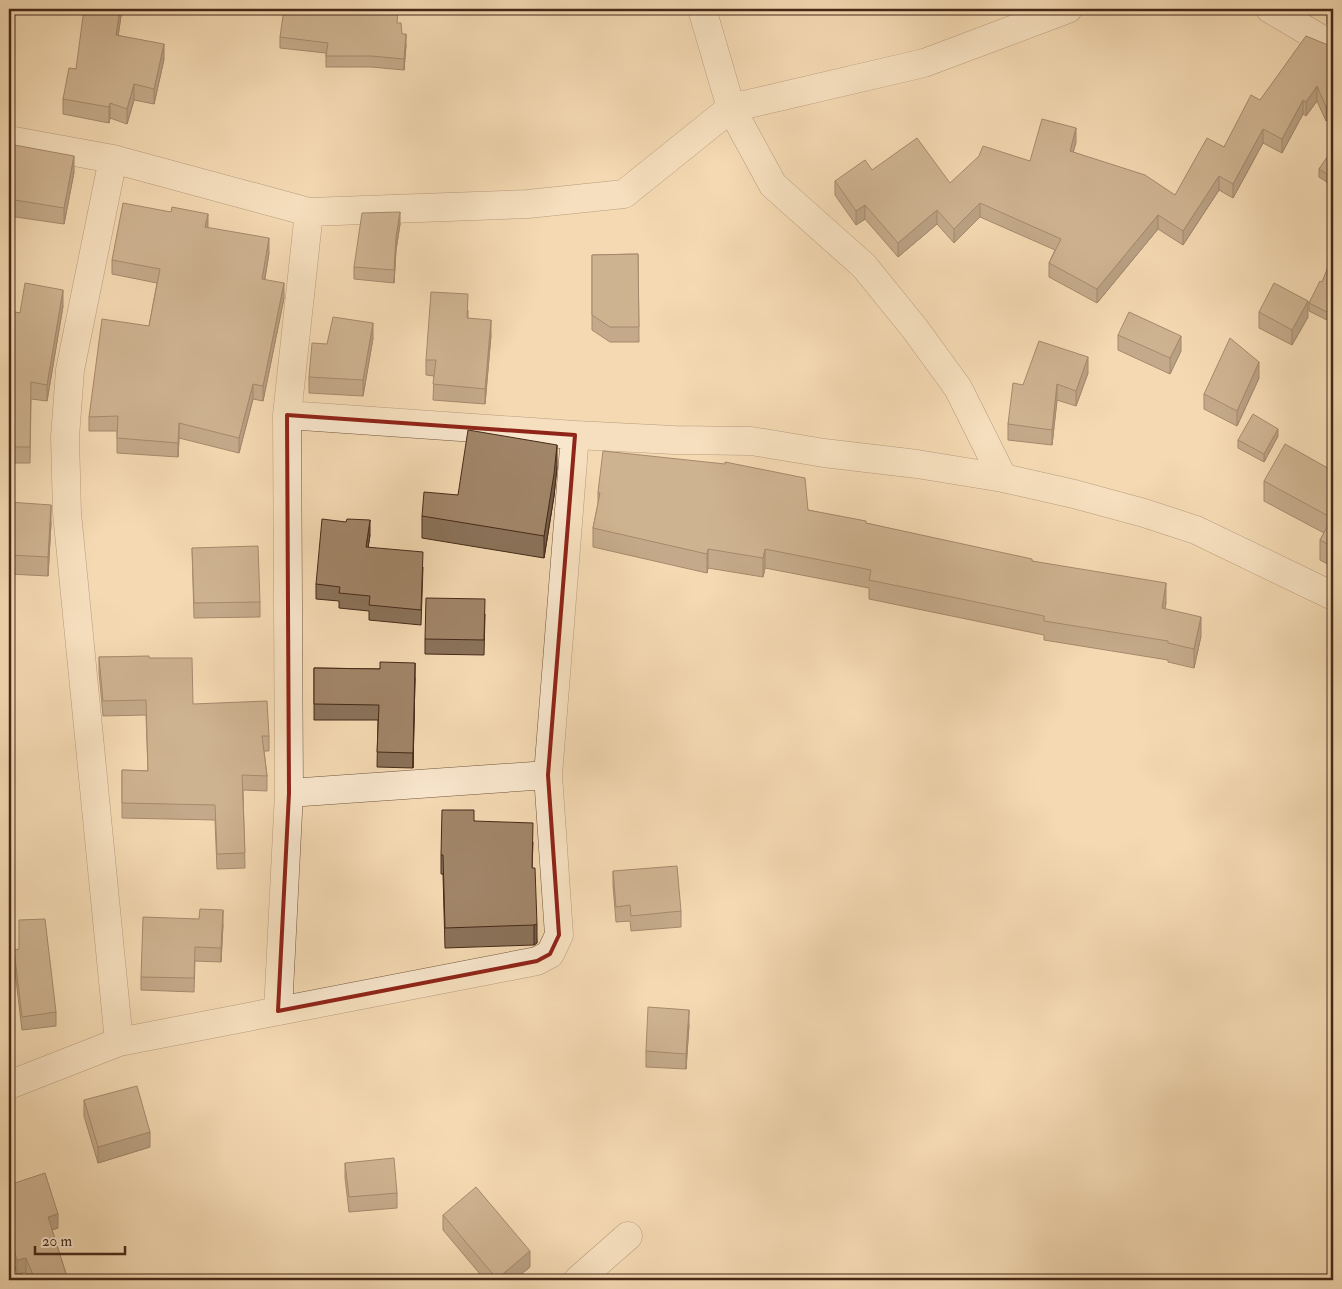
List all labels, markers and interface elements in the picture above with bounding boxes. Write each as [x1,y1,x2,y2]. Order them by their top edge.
scale bar [35,1224,125,1256]
text: 20 m [42,1232,72,1251]

